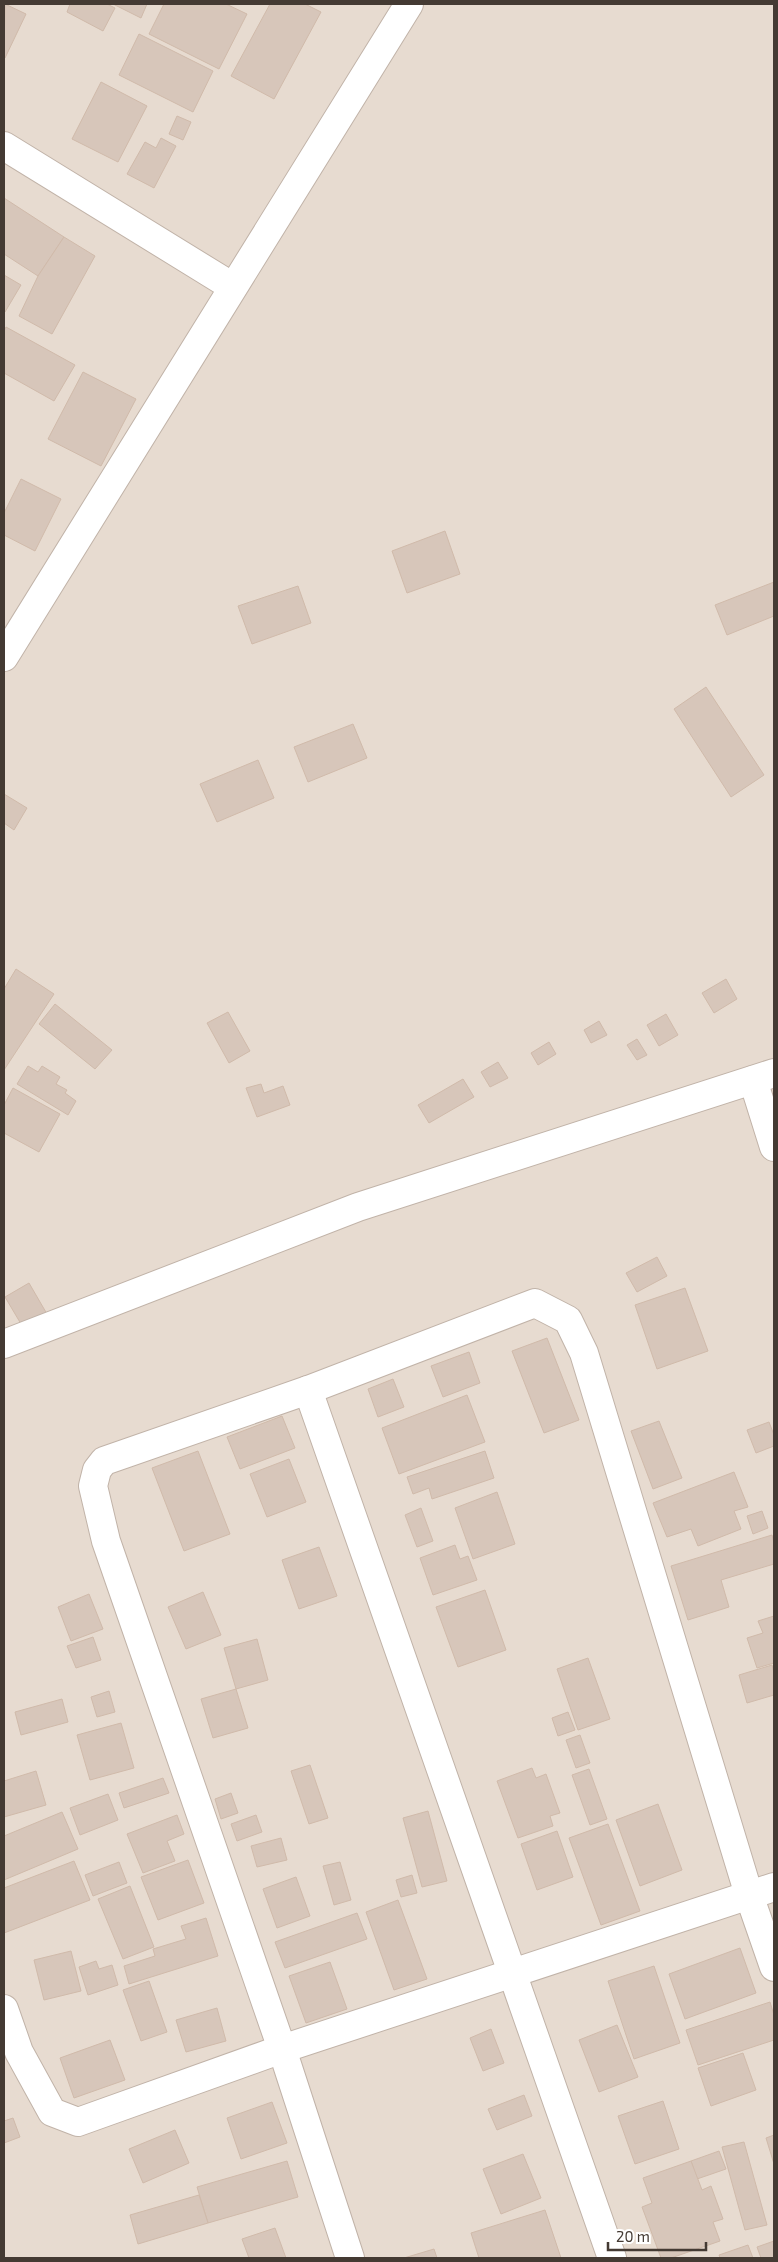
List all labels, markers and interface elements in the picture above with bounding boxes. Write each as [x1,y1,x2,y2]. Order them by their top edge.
scale bar [608,2220,706,2252]
text: 20 m [616,2227,650,2245]

